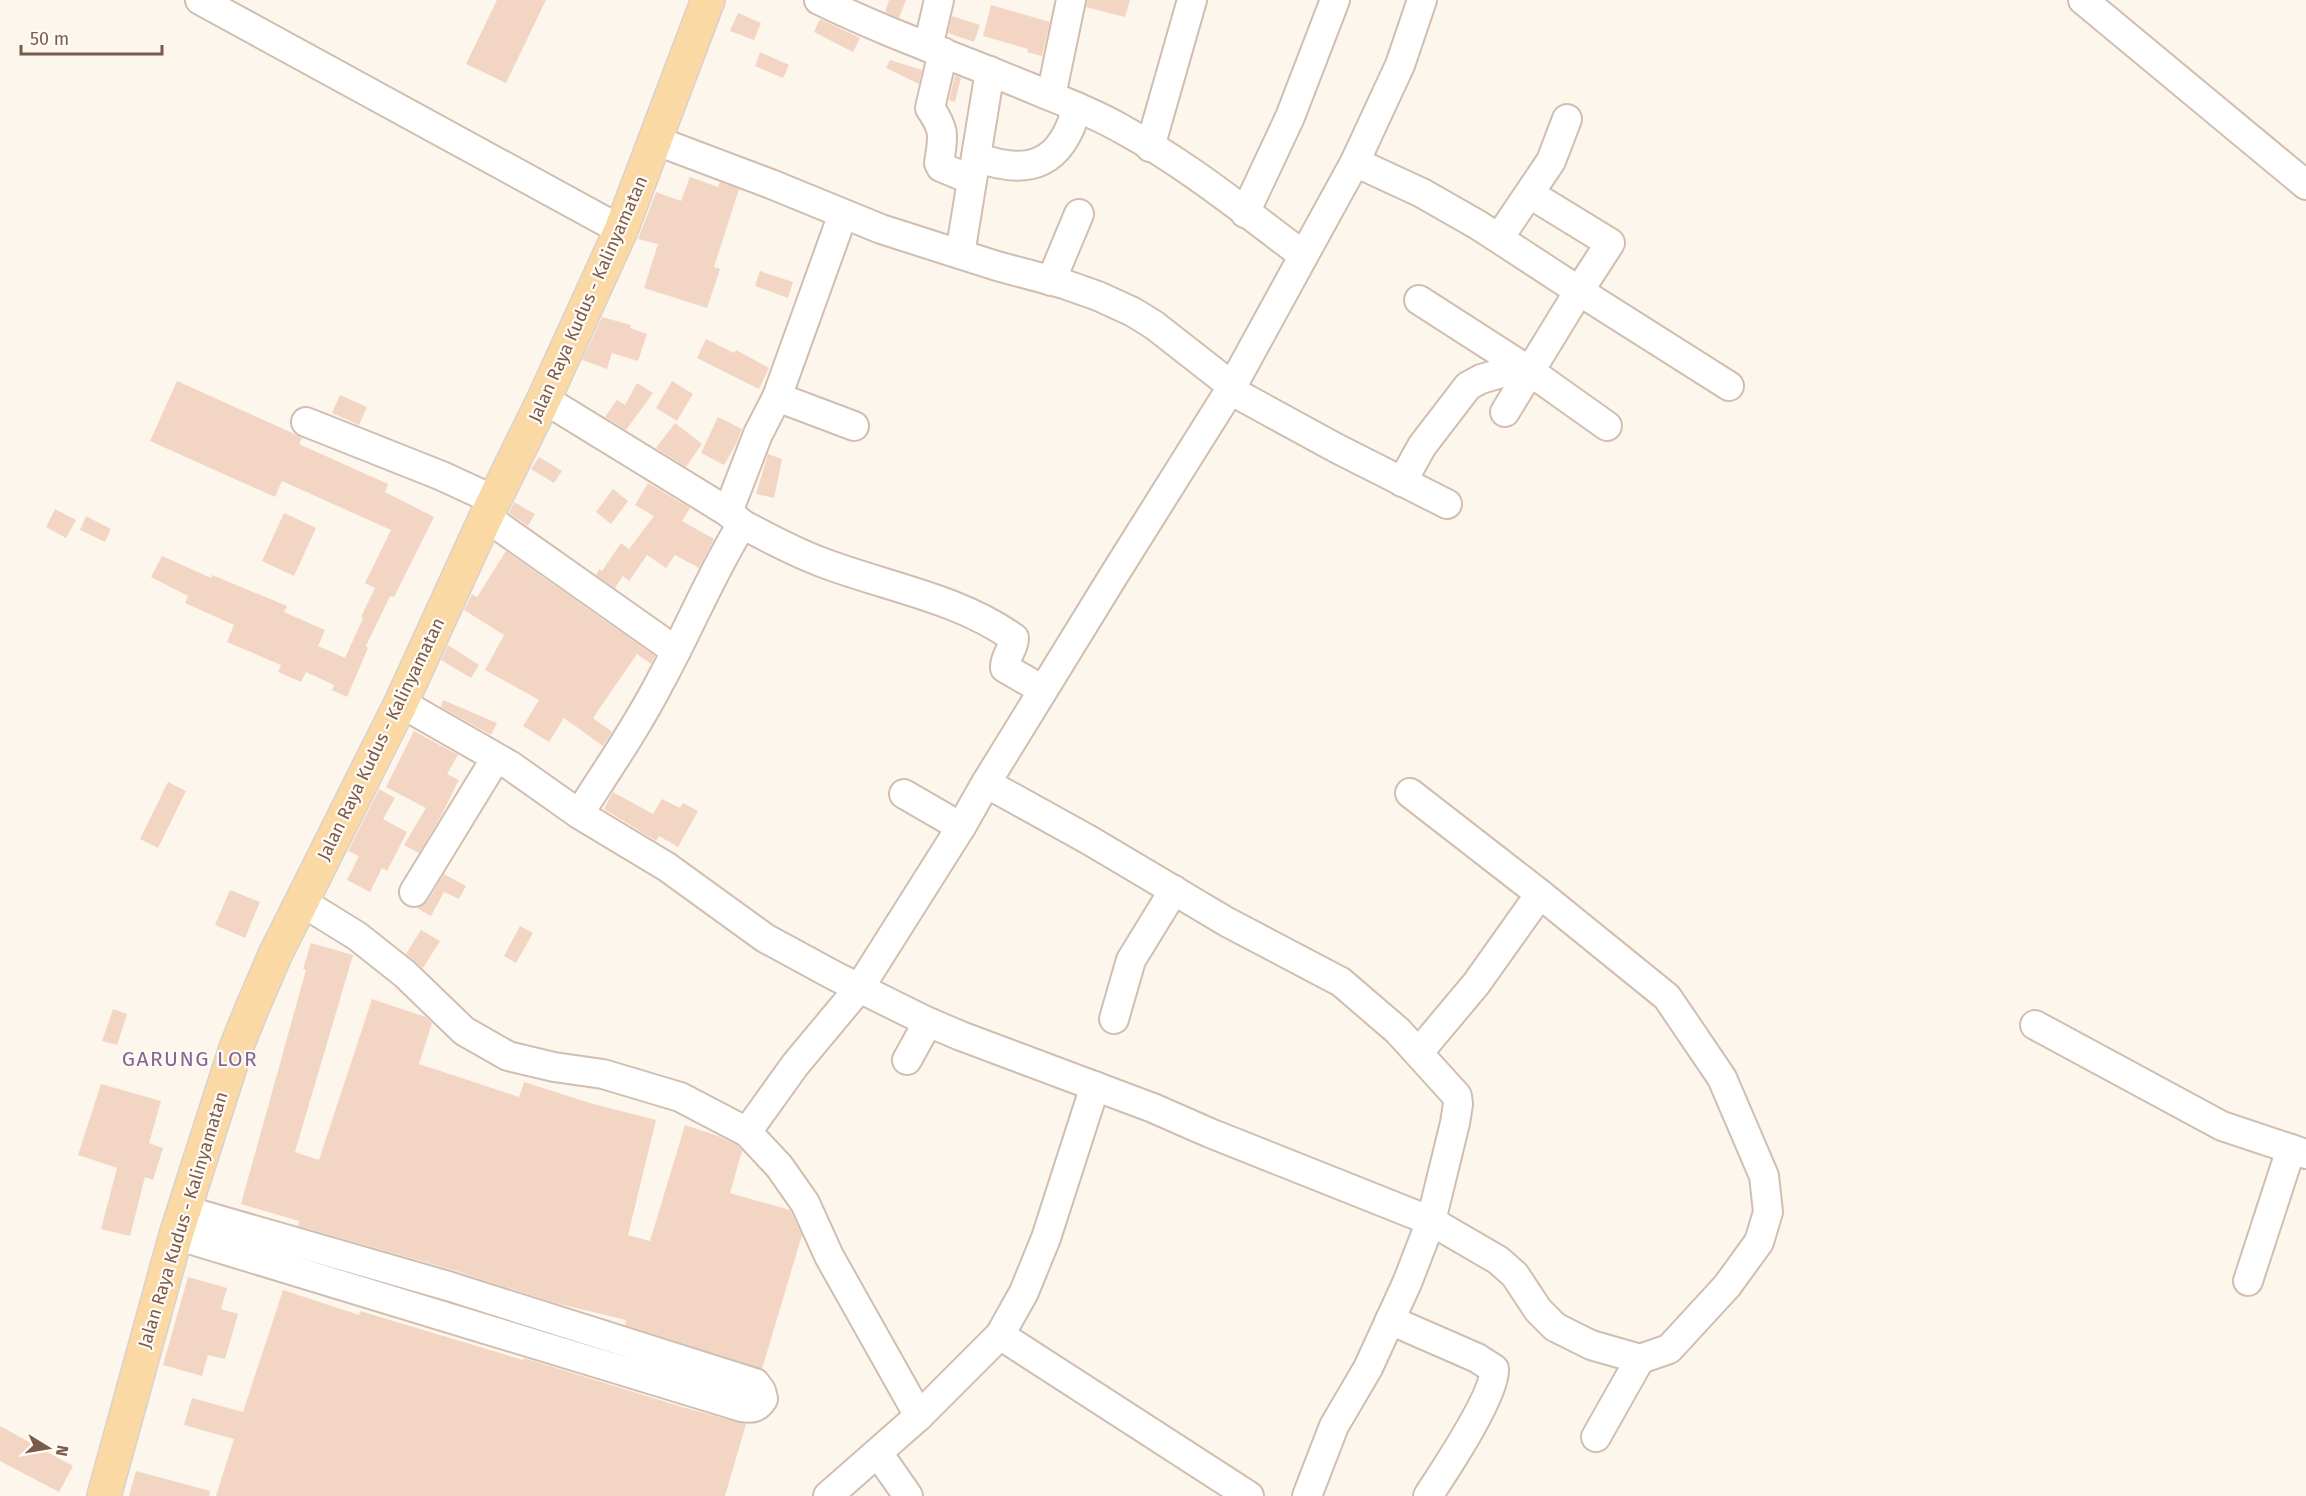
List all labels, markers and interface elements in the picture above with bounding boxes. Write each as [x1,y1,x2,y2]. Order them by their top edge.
scale bar [21,18,162,56]
text: 50 m [30,28,69,50]
street label: Jalan Raya Kudus - Kalinyamatan [524,172,652,426]
street label: Jalan Raya Kudus - Kalinyamatan [313,614,449,864]
district label: GARUNG LOR [122,1046,258,1072]
street label: Jalan Raya Kudus - Kalinyamatan [133,1089,233,1351]
north arrow [18,1418,78,1478]
text: N [52,1444,73,1458]

